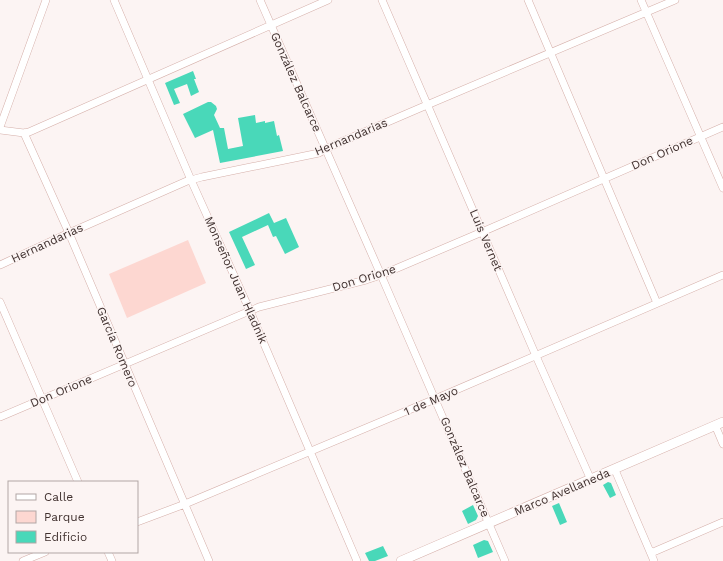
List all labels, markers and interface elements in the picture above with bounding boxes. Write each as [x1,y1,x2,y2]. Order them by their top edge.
street label: González Balcarce [268,30,324,134]
street label: Hernandarias [313,115,389,159]
street label: Don Orione [629,133,695,173]
street label: Luis Vernet [467,207,505,273]
street label: Monseñor Juan Hladnik [202,214,270,346]
street label: Hernandarias [9,220,85,266]
street label: Don Orione [330,262,398,294]
street label: García Romero [94,305,140,389]
street label: Don Orione [28,372,94,410]
street label: 1 de Mayo [402,383,460,419]
street label: González Balcarce [437,415,493,519]
street label: Marco Avellaneda [512,465,612,519]
legend [8,481,138,553]
text: Calle [44,490,73,504]
text: Parque [44,510,85,524]
text: Edificio [44,530,87,544]

